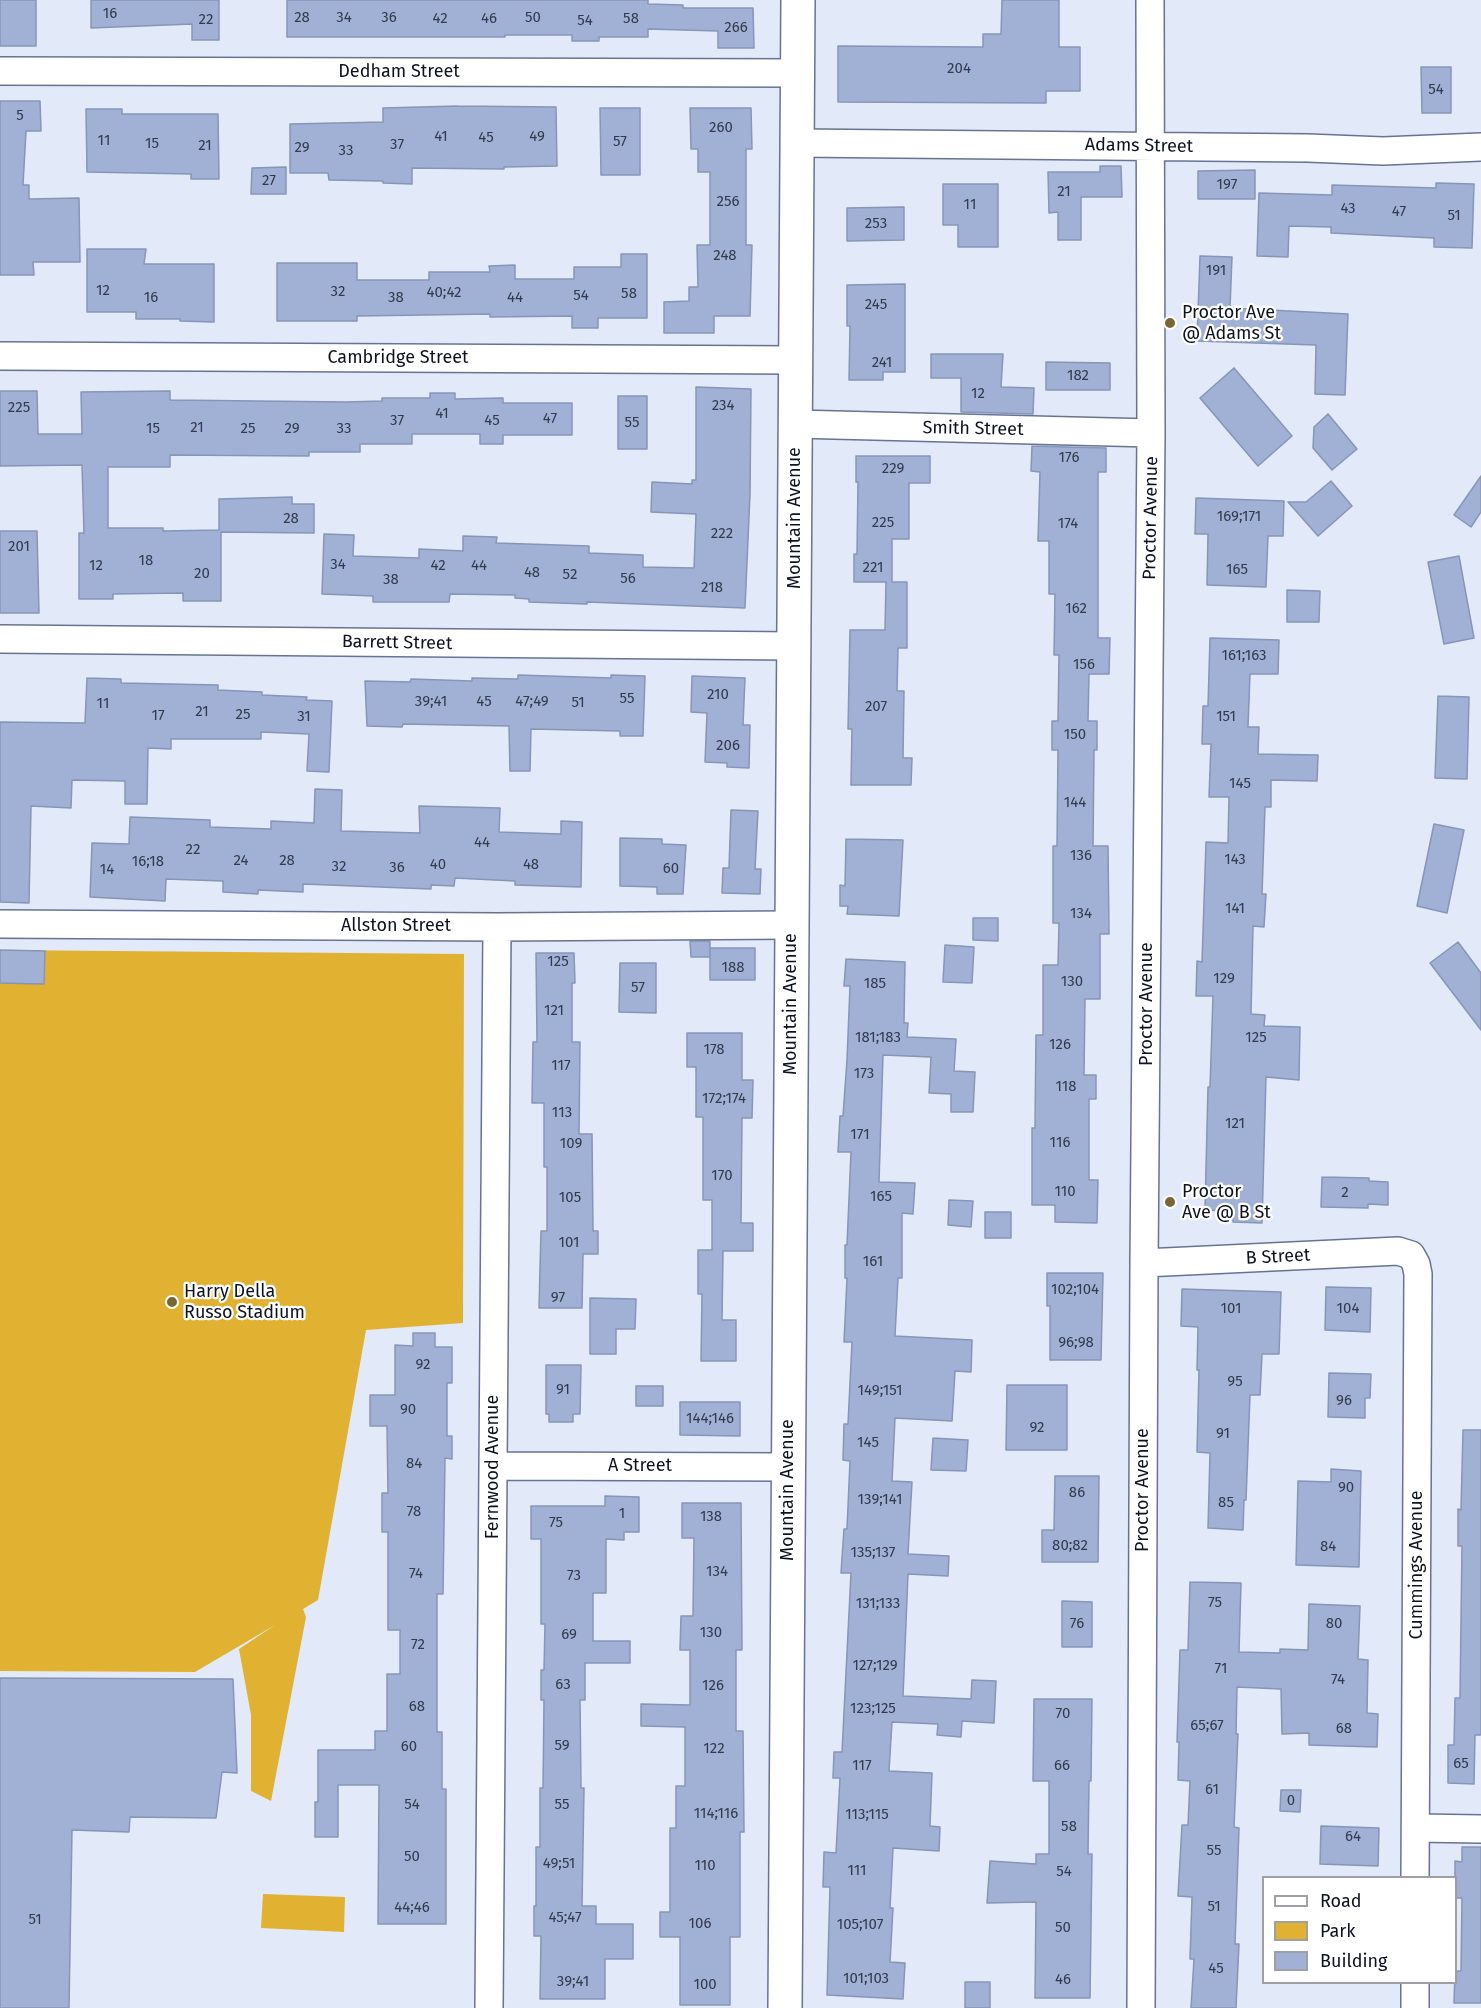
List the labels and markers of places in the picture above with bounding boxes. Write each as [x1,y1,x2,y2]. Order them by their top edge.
place label: Proctor Ave @ Adams St [1182,302,1281,344]
marker: Proctor Ave @ Adams St [1163,316,1177,330]
place label: Proctor Ave @ B St [1182,1181,1271,1224]
marker: Proctor Ave @ B St [1163,1195,1177,1209]
place label: Harry Della Russo Stadium [184,1281,305,1324]
marker: Harry Della Russo Stadium [165,1295,179,1309]

